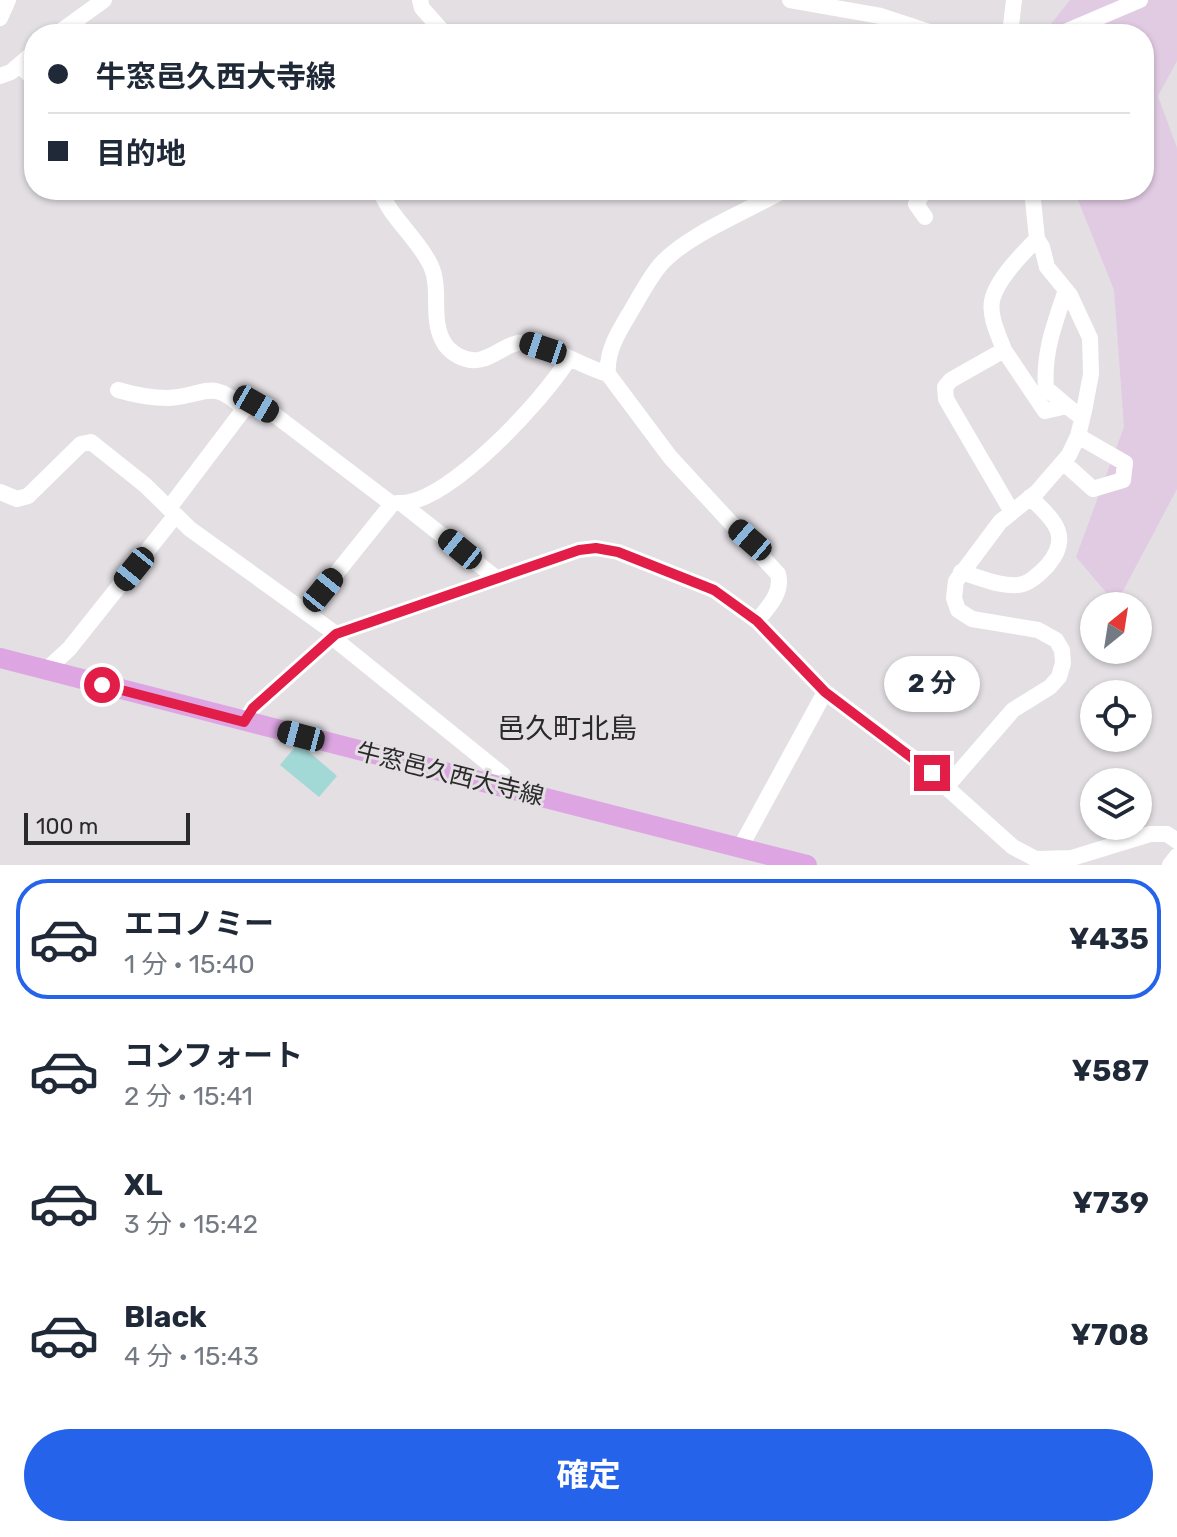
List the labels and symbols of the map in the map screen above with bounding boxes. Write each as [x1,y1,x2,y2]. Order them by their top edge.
car [516,329,570,367]
car [229,382,283,426]
car [724,515,776,565]
car [434,525,486,573]
car [110,543,158,595]
car [299,564,347,616]
north arrow [1080,592,1152,664]
callout: 2 分 [884,657,980,713]
route start [84,667,120,703]
district label: 邑久町北島 [497,712,637,745]
car [275,718,327,754]
street label: 牛窓邑久西大寺線 [353,737,547,811]
route end [914,755,950,791]
scale bar [24,809,190,845]

